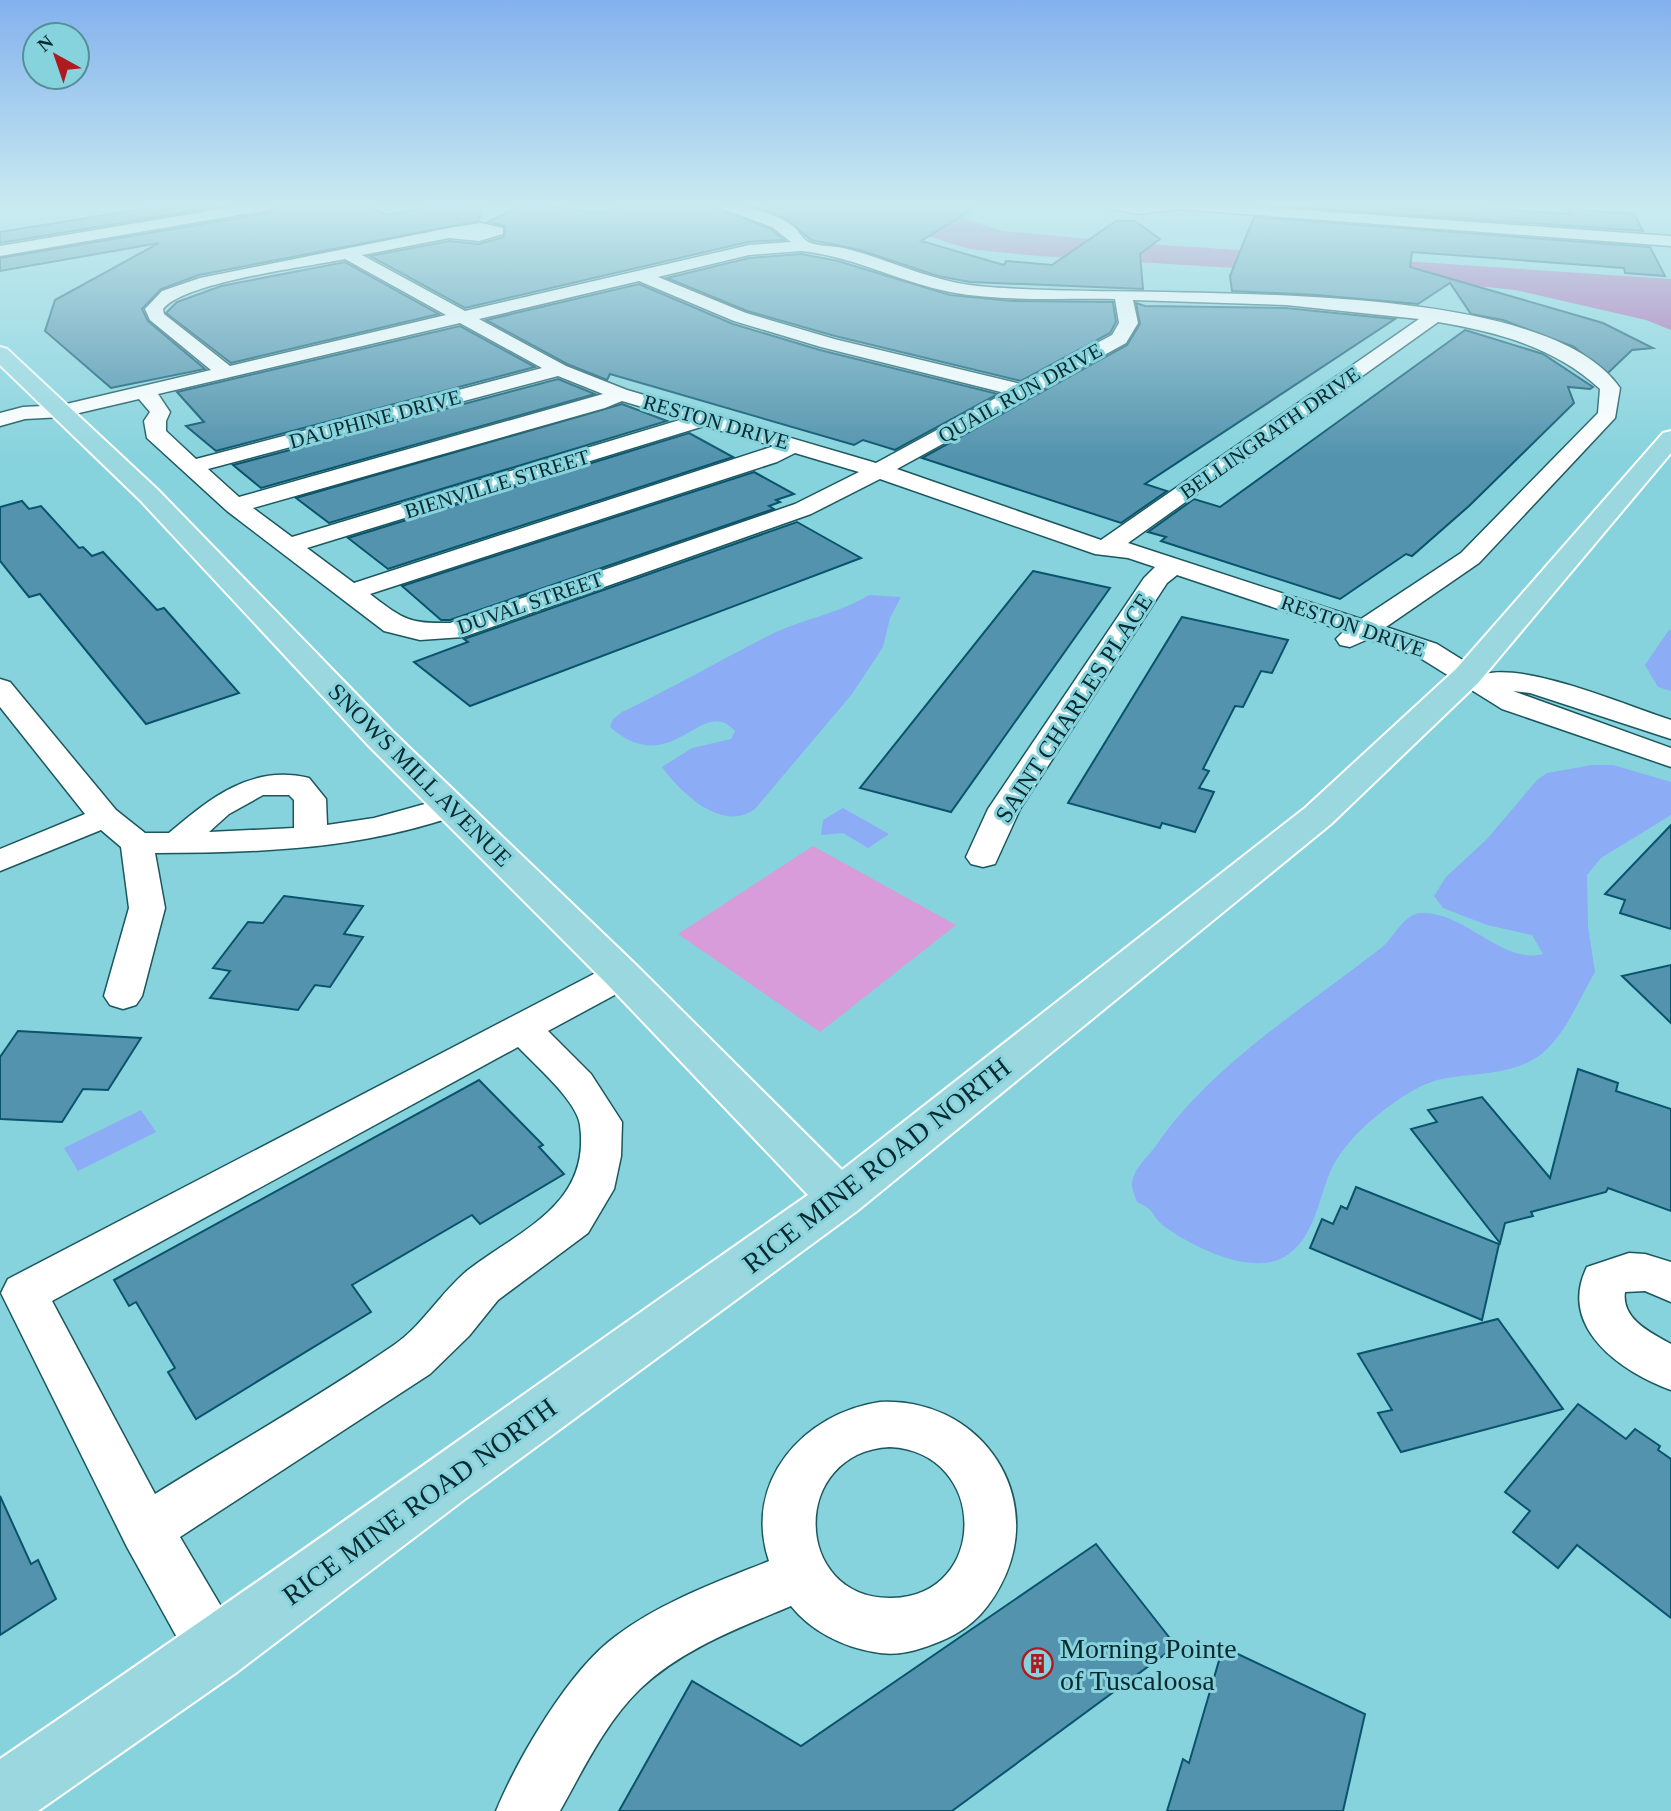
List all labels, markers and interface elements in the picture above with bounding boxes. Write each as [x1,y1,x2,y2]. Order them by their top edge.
north arrow [21,21,91,91]
text: N [33,31,58,56]
street label: QUAIL RUN DRIVE [934,338,1106,448]
street label: BELLINGRATH DRIVE [1175,362,1365,504]
street label: DAUPHINE DRIVE [287,385,463,453]
street label: RESTON DRIVE [640,390,792,454]
street label: BIENVILLE STREET [402,444,592,524]
street label: DUVAL STREET [454,567,606,639]
street label: SAINT CHARLES PLACE [990,589,1158,827]
street label: RESTON DRIVE [1278,590,1428,662]
street label: SNOWS MILL AVENUE [323,678,517,872]
street label: RICE MINE ROAD NORTH [737,1051,1016,1279]
street label: RICE MINE ROAD NORTH [277,1392,562,1611]
place label: Morning Pointe of Tuscaloosa [1060,1633,1237,1696]
building icon: Morning Pointe of Tuscaloosa [1020,1647,1054,1681]

